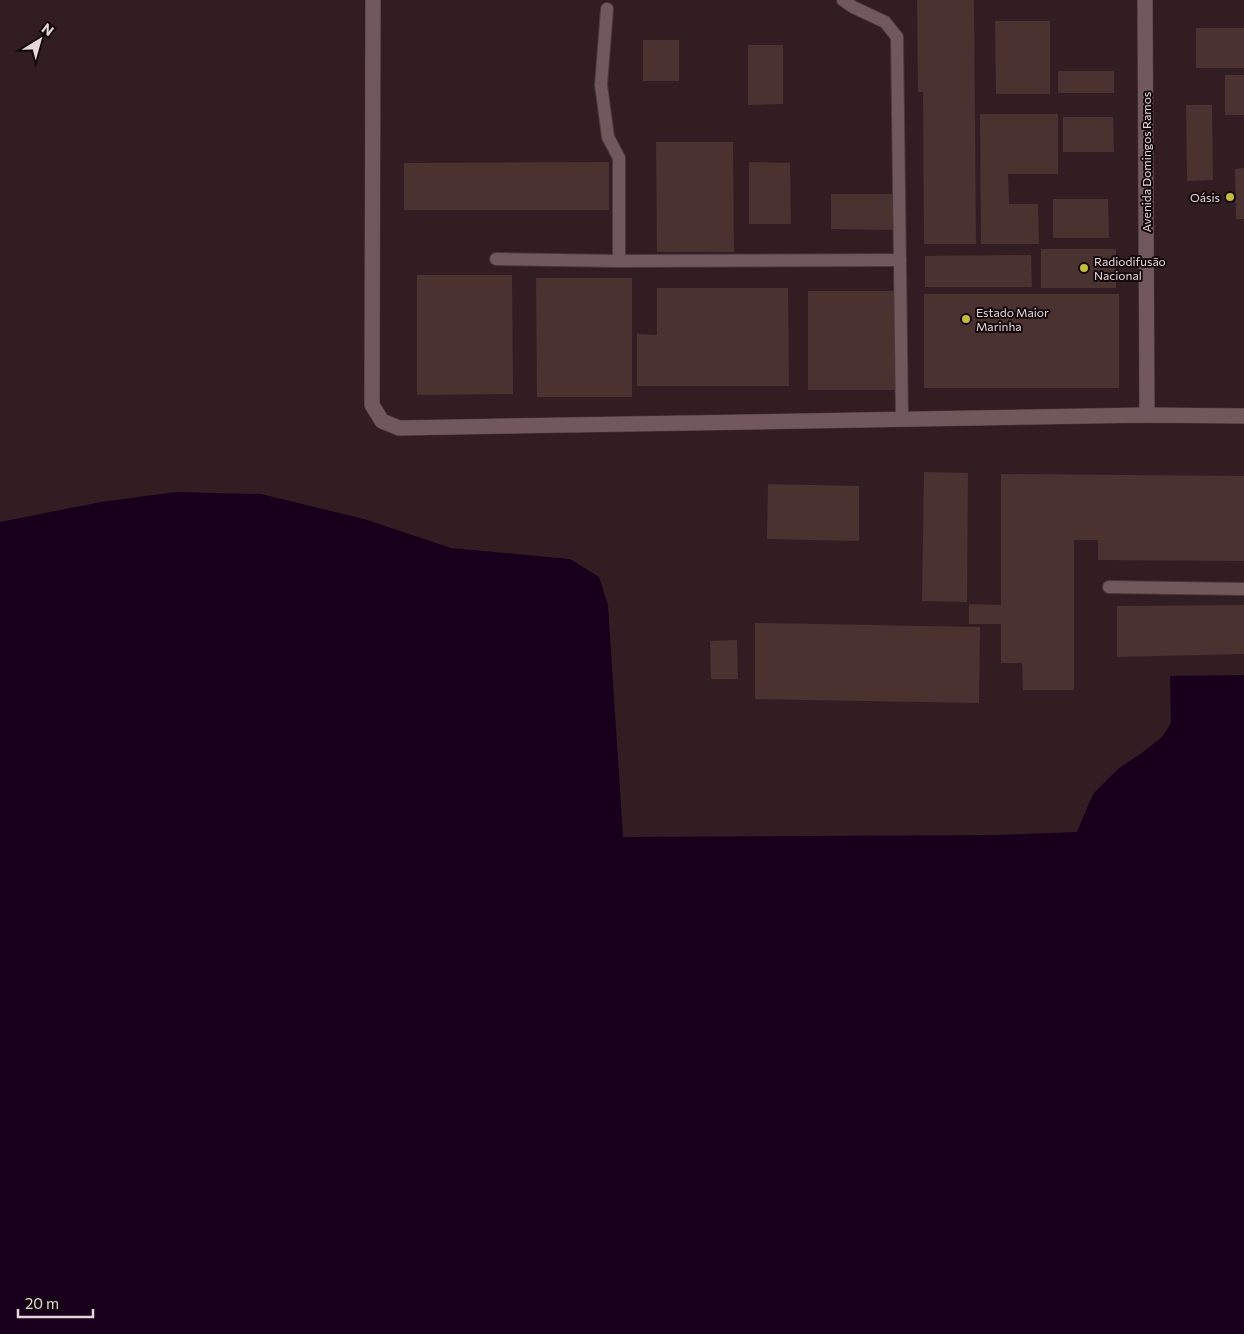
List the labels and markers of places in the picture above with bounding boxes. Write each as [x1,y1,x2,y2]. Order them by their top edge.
place label: Oásis [1190,190,1220,204]
marker: Oásis [1224,191,1236,203]
place label: Radiodifusão Nacional [1094,254,1166,282]
marker: Radiodifusão Nacional [1078,262,1090,274]
place label: Estado Maior Marinha [976,305,1049,333]
marker: Estado Maior Marinha [960,313,972,325]

